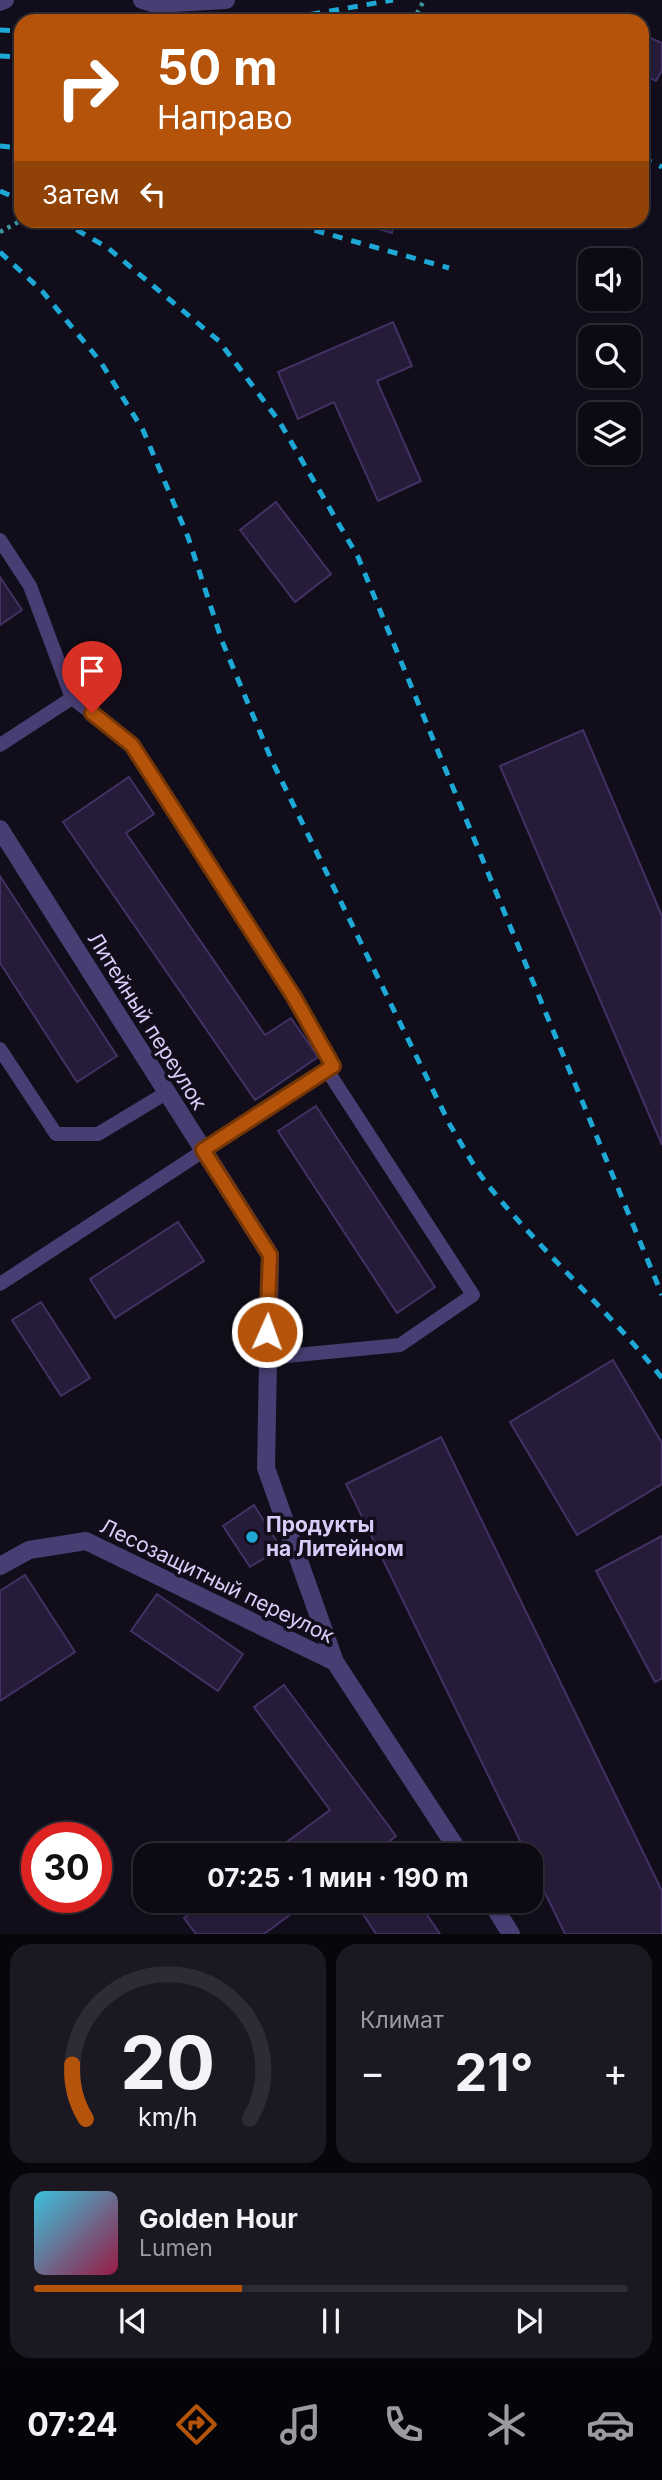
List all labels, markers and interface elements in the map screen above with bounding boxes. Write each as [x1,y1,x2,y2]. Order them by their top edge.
text: 50 m [157,38,278,97]
icon: right [42,42,133,133]
text: Направо [157,98,293,137]
icon: left [134,175,172,213]
text: Затем [42,179,120,210]
map controls [578,248,641,465]
button: sound [578,248,641,311]
button: search [578,325,641,388]
button: layers [578,402,641,465]
pin [62,641,122,713]
icon: arrive [73,652,111,690]
street label: Литейный переулок [83,927,213,1115]
position arrow [230,1295,304,1369]
place label: Продукты на Литейном [266,1512,404,1561]
street label: Лесозащитный переулок [96,1513,339,1648]
marker: Продукты на Литейном [244,1529,260,1545]
speed limit sign: 30 [21,1822,112,1913]
text: 07:25 · 1 мин · 190 m [207,1862,469,1893]
text: Климат [360,2006,444,2034]
text: 20 [121,2019,215,2108]
text: 21° [454,2041,534,2104]
text: − [360,2049,385,2095]
text: + [603,2049,628,2095]
text: km/h [138,2102,198,2132]
text: Golden Hour [139,2203,298,2234]
text: Lumen [139,2234,213,2262]
icon: previous [114,2302,152,2340]
icon: pause [312,2302,350,2340]
icon: next [510,2302,548,2340]
icon: directions [172,2400,221,2449]
icon: music [276,2400,325,2449]
icon: phone [379,2400,428,2449]
icon: climate [482,2400,531,2449]
icon: car [586,2400,635,2449]
text: 07:24 [27,2405,118,2444]

